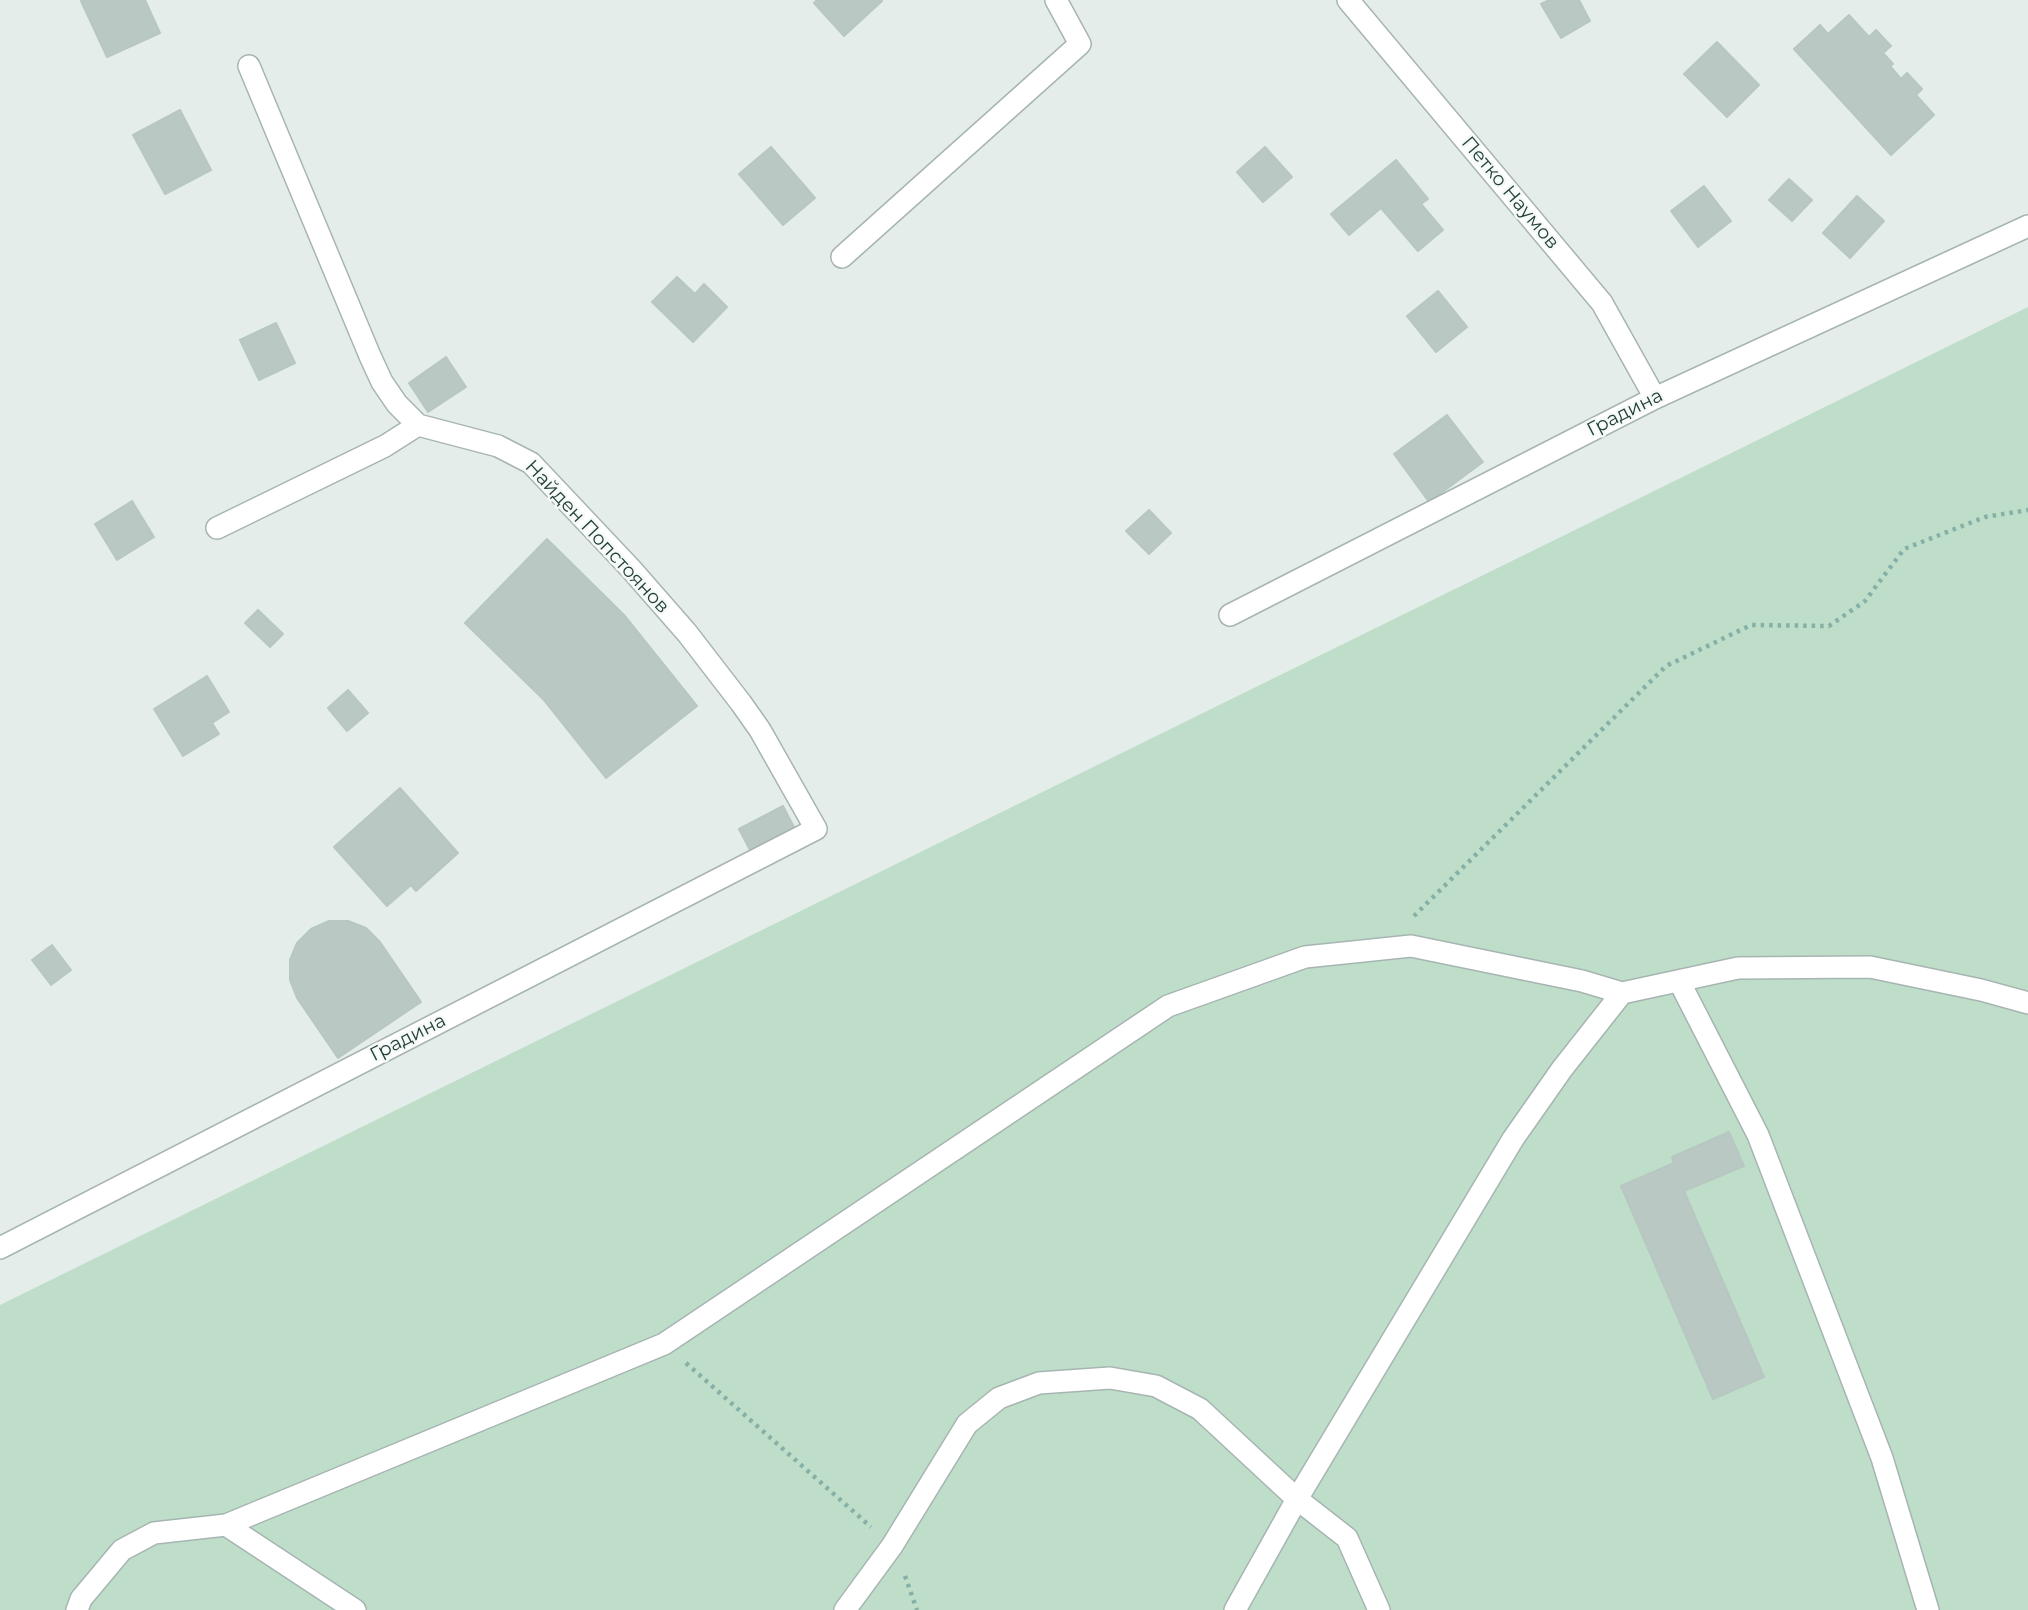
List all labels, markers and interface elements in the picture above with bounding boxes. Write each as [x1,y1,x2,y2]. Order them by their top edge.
street label: Петко Наумов [1456,132,1564,254]
street label: Градина [1583,384,1667,442]
street label: Найден Попстоянов [520,456,674,618]
street label: Градина [366,1009,450,1067]

